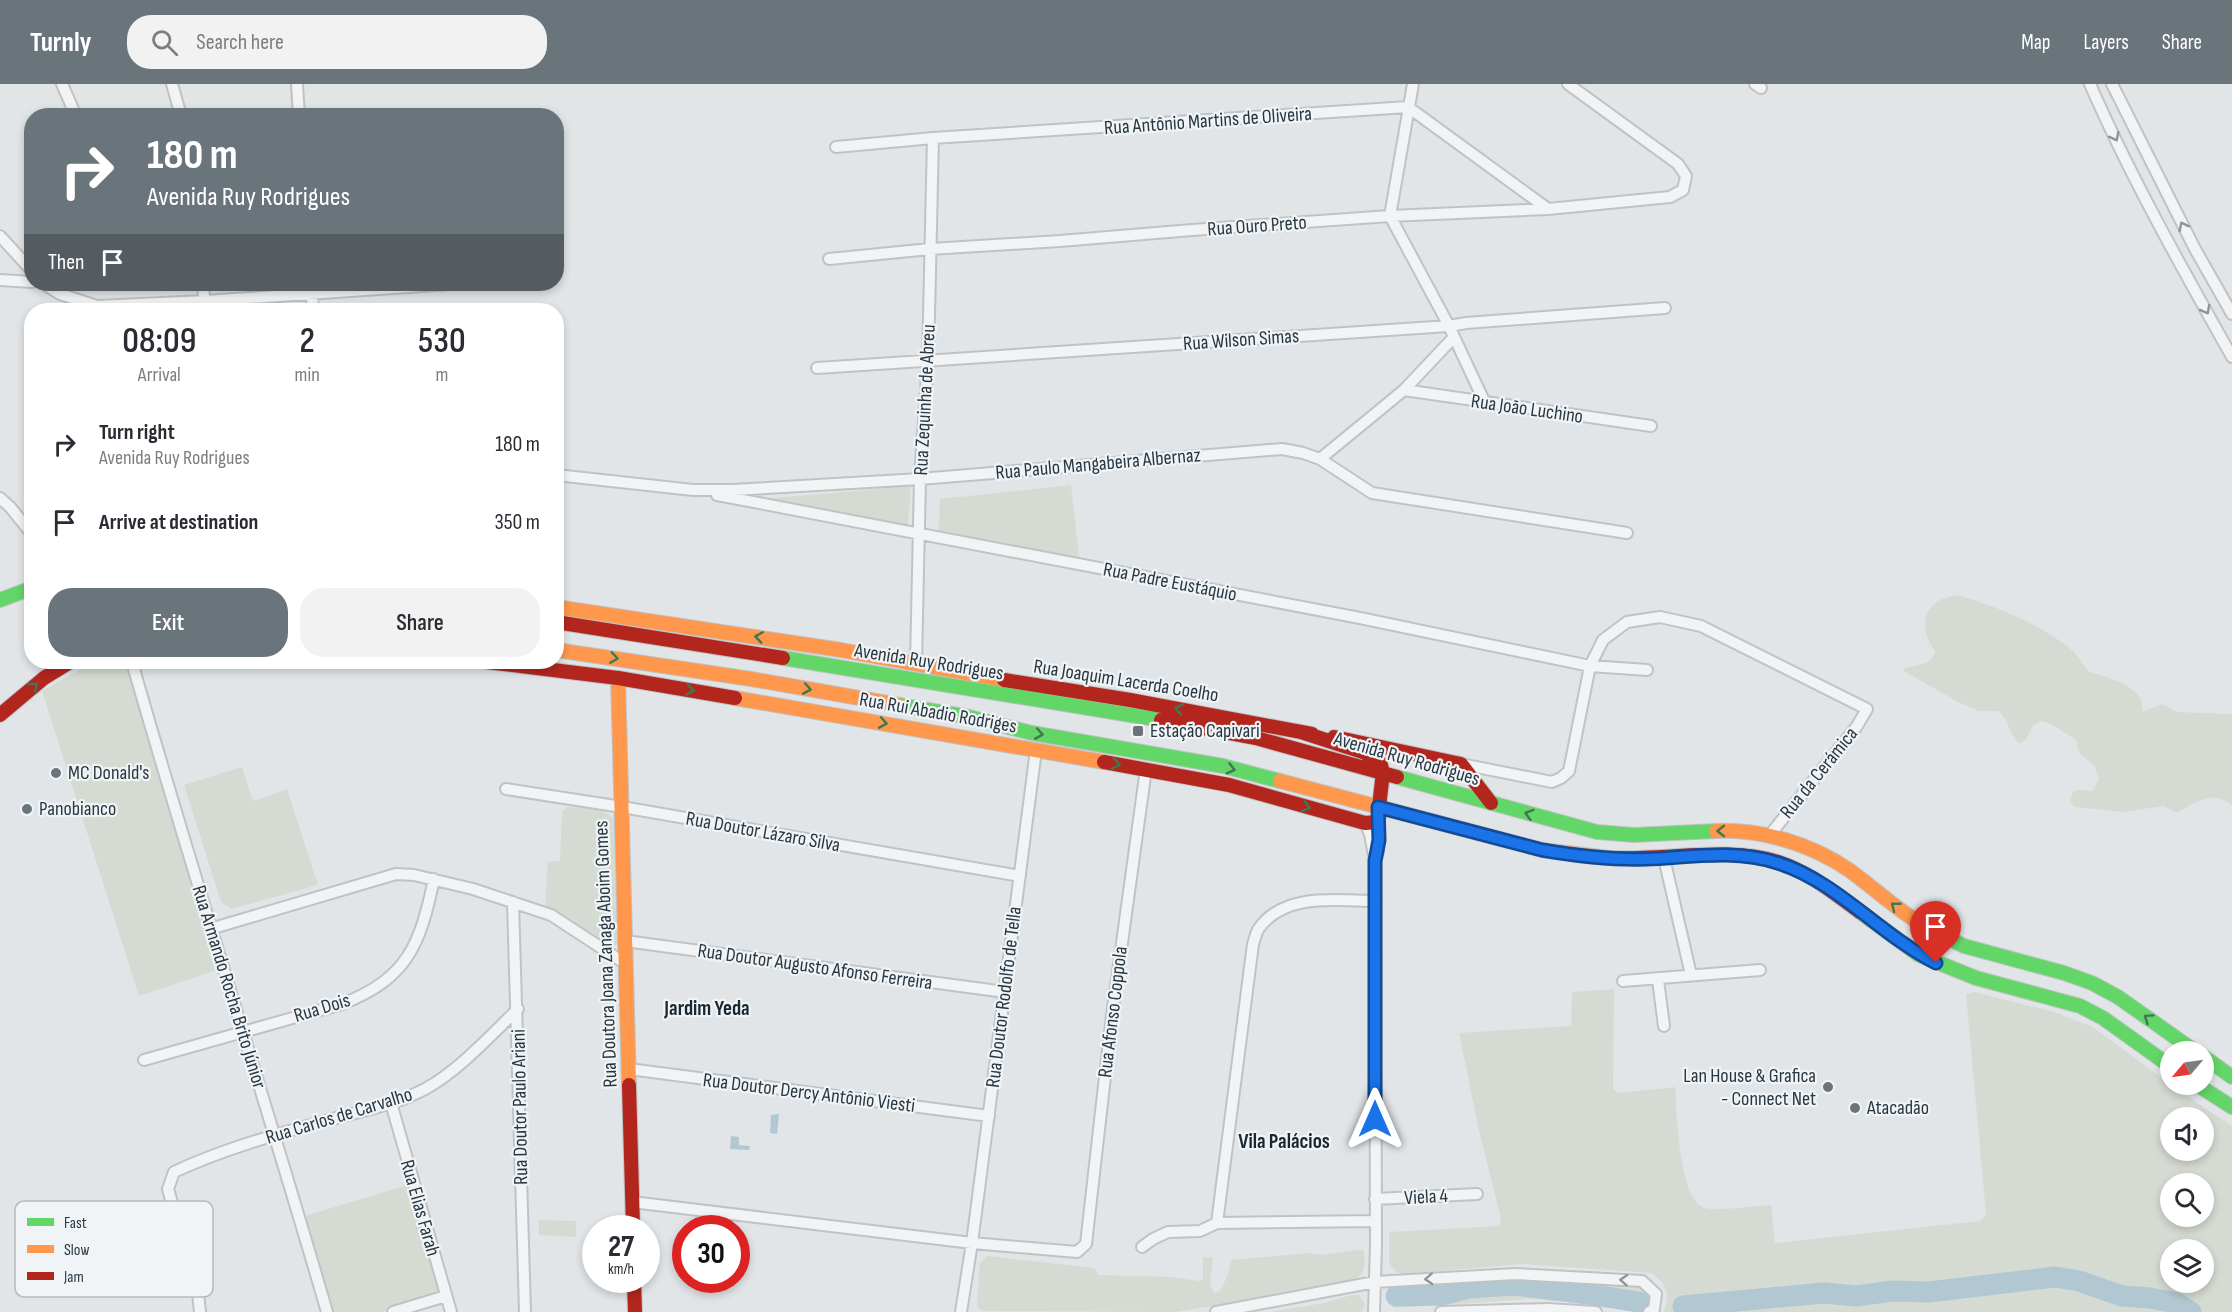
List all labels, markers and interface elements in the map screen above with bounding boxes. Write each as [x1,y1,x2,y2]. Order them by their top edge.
search box [127,15,547,69]
text: Turnly [30,26,91,59]
icon: search [148,26,181,59]
text: Search here [196,29,284,56]
text: Map [2021,30,2050,55]
text: Layers [2083,30,2129,55]
text: Share [2162,30,2202,55]
street label: Rua Antônio Martins de Oliveira [1103,102,1313,140]
text: 180 m [147,130,238,181]
one-way arrow [2108,131,2119,141]
icon: right [48,132,126,210]
text: Avenida Ruy Rodrigues [147,181,350,213]
street label: Rua Ouro Preto [1206,211,1308,241]
one-way arrow [2179,221,2190,232]
icon: arrive [96,246,129,279]
text: Then [48,249,84,276]
one-way arrow [2199,303,2210,314]
text: 08:09 [122,320,196,363]
text: 2 [299,320,315,363]
text: 530 [418,320,466,363]
street label: Rua Zequinha de Abreu [909,324,941,476]
street label: Rua Wilson Simas [1182,324,1300,356]
text: Arrival [138,363,181,387]
text: min [295,363,320,387]
text: m [435,363,448,387]
street label: Rua João Luchino [1469,389,1585,429]
text: Turn right [99,419,175,446]
icon: right [48,428,81,461]
text: 180 m [495,431,540,458]
street label: Rua Paulo Mangabeira Albernaz [994,443,1202,485]
text: Avenida Ruy Rodrigues [99,446,250,470]
icon: arrive [48,506,81,539]
text: Arrive at destination [99,509,258,536]
text: 350 m [495,509,540,536]
street label: Rua Padre Eustáquio [1101,557,1239,607]
button: Exit [48,588,288,657]
button: Share [300,588,540,657]
one-way arrow [755,631,765,644]
street label: Avenida Ruy Rodrigues [852,638,1005,686]
one-way arrow [610,651,619,663]
street label: Rua Joaquim Lacerda Coelho [1032,655,1220,707]
one-way arrow [802,682,812,695]
one-way arrow [27,683,38,694]
one-way arrow [685,683,695,696]
street label: Rua Rui Abadio Rodriges [857,687,1019,739]
one-way arrow [1174,703,1184,716]
one-way arrow [877,716,887,729]
place label: Estação Capivari [1150,719,1260,743]
street label: Rua da Cerámica [1775,723,1863,823]
marker: Estação Capivari [1131,724,1145,738]
street label: Avenida Ruy Rodrigues [1330,726,1483,791]
one-way arrow [1034,727,1044,740]
one-way arrow [1111,757,1121,770]
place label: MC Donald's [68,761,150,785]
one-way arrow [1226,761,1236,774]
marker: MC Donald's [49,766,63,780]
place label: Panobianco [39,797,116,821]
one-way arrow [1301,799,1311,812]
marker: Panobianco [20,802,34,816]
street label: Rua Doutor Lázaro Silva [684,807,842,857]
one-way arrow [1524,809,1534,821]
street label: Rua Doutora Joana Zanaga Aboim Gomes [589,820,623,1088]
one-way arrow [1716,825,1725,837]
street label: Rua Armando Rocha Brito Júnior [187,882,271,1092]
pin [1910,901,1961,963]
one-way arrow [1891,902,1902,913]
street label: Rua Doutor Rodolfo de Tella [981,905,1027,1089]
icon: arrive [1919,910,1952,943]
street label: Rua Doutor Augusto Afonso Ferreira [696,939,934,995]
street label: Rua Afonso Coppola [1093,945,1133,1079]
street label: Rua Dois [291,988,353,1028]
district label: Jardim Yeda [663,996,750,1021]
one-way arrow [2144,1014,2155,1025]
street label: Rua Doutor Paulo Ariani [507,1029,533,1185]
north arrow [2160,1041,2214,1095]
map controls [2160,1041,2214,1293]
place label: Lan House & Grafica - Connect Net [1683,1064,1816,1111]
street label: Rua Doutor Dercy Antônio Viesti [702,1068,916,1118]
marker: Lan House & Grafica - Connect Net [1821,1080,1835,1094]
street label: Rua Carlos de Carvalho [263,1082,415,1150]
position arrow [1343,1087,1407,1151]
place label: Atacadão [1866,1096,1929,1120]
marker: Atacadão [1848,1101,1862,1115]
button: sound [2160,1107,2214,1161]
district label: Vila Palácios [1238,1129,1330,1154]
street label: Rua Elias Farah [395,1157,445,1259]
button: search [2160,1173,2214,1227]
street label: Viela 4 [1404,1184,1448,1210]
legend [15,1201,213,1297]
text: Fast [64,1214,87,1233]
speed limit sign: 30 [672,1215,750,1293]
text: 27 [608,1229,634,1265]
button: layers [2160,1239,2214,1293]
text: Slow [64,1241,89,1260]
text: km/h [608,1260,634,1279]
text: Jam [63,1268,84,1287]
one-way arrow [1425,1273,1434,1286]
one-way arrow [1619,1274,1628,1287]

